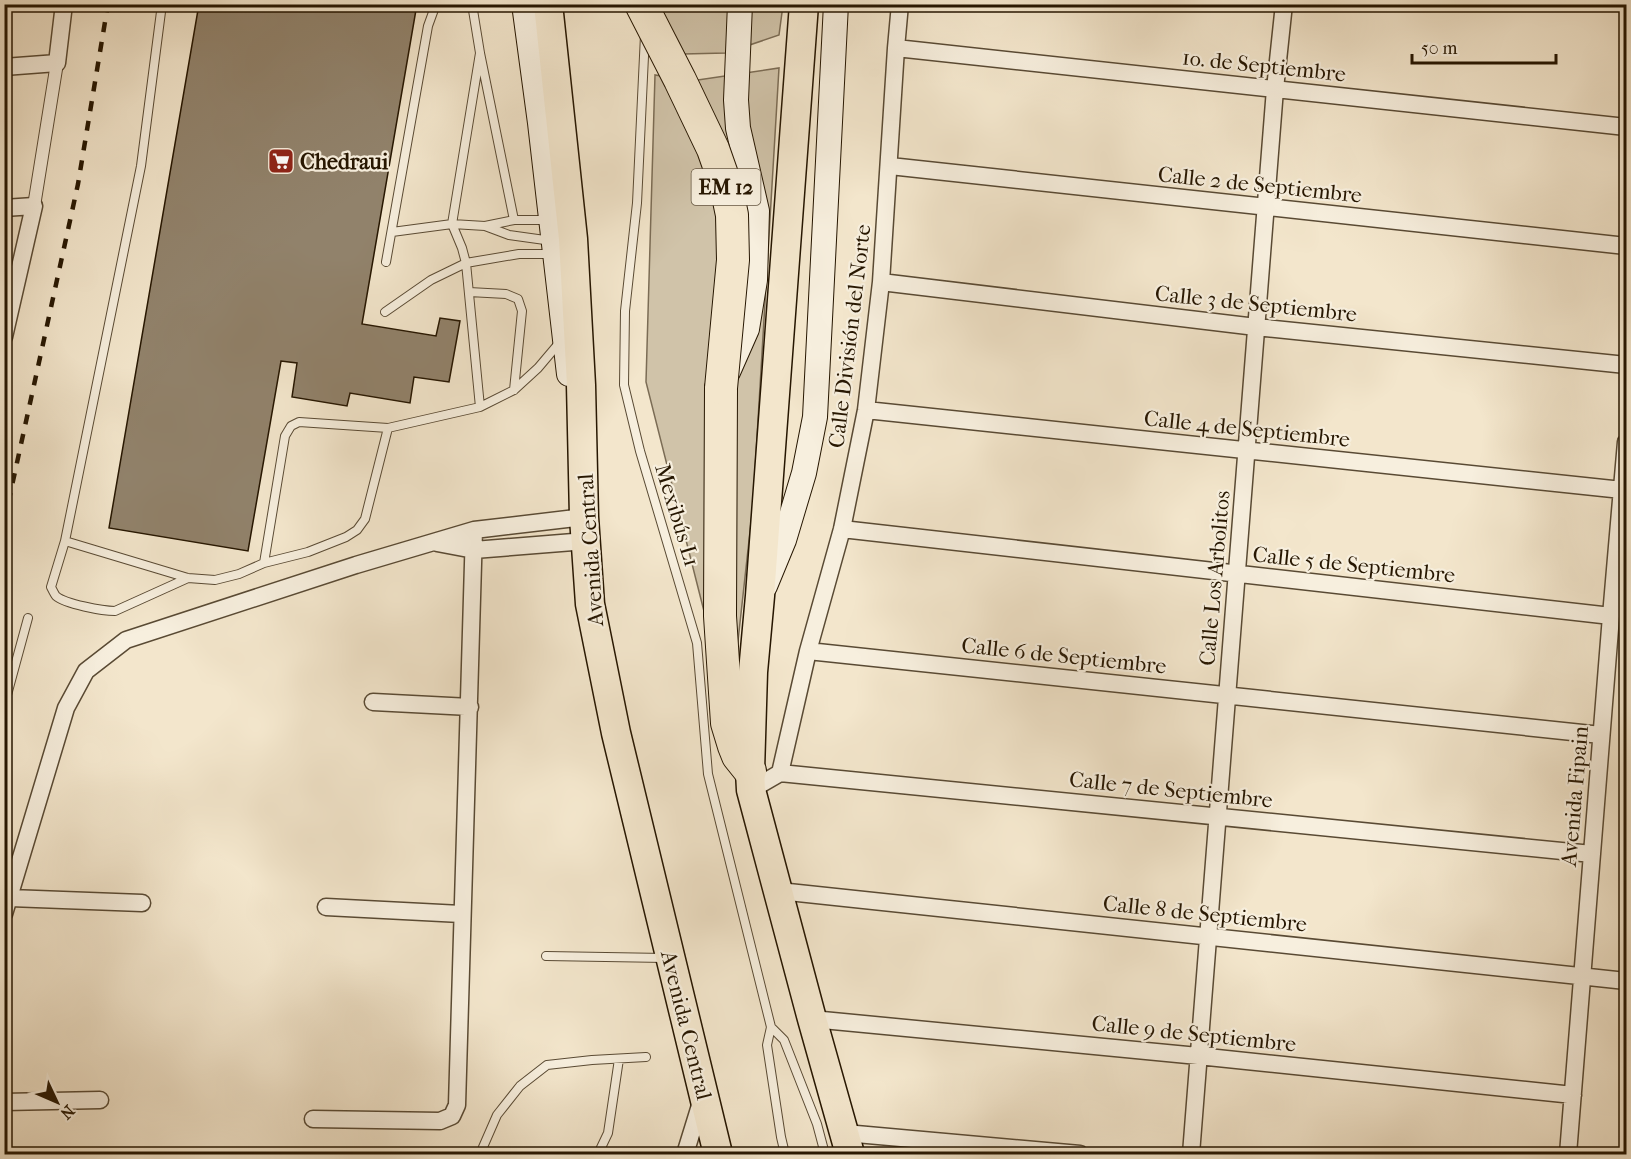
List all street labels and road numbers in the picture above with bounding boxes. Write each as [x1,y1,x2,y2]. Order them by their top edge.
street label: 1o. de Septiembre [1181,44,1347,88]
street label: Calle 2 de Septiembre [1157,161,1363,209]
road number: EM 12 [692,169,760,205]
street label: Calle División del Norte [823,223,877,449]
street label: Calle 3 de Septiembre [1154,280,1358,328]
street label: Calle 4 de Septiembre [1143,405,1351,453]
street label: Mexibús L1 [649,461,705,570]
street label: Avenida Central [573,473,609,628]
street label: Calle Los Arbolitos [1194,489,1236,667]
street label: Calle 5 de Septiembre [1251,541,1456,589]
street label: Calle 6 de Septiembre [960,632,1168,680]
street label: Avenida Fipain [1556,725,1594,868]
street label: Calle 7 de Septiembre [1068,766,1274,814]
street label: Calle 8 de Septiembre [1102,890,1308,938]
street label: Avenida Central [655,947,717,1103]
street label: Calle 9 de Septiembre [1090,1010,1297,1058]

